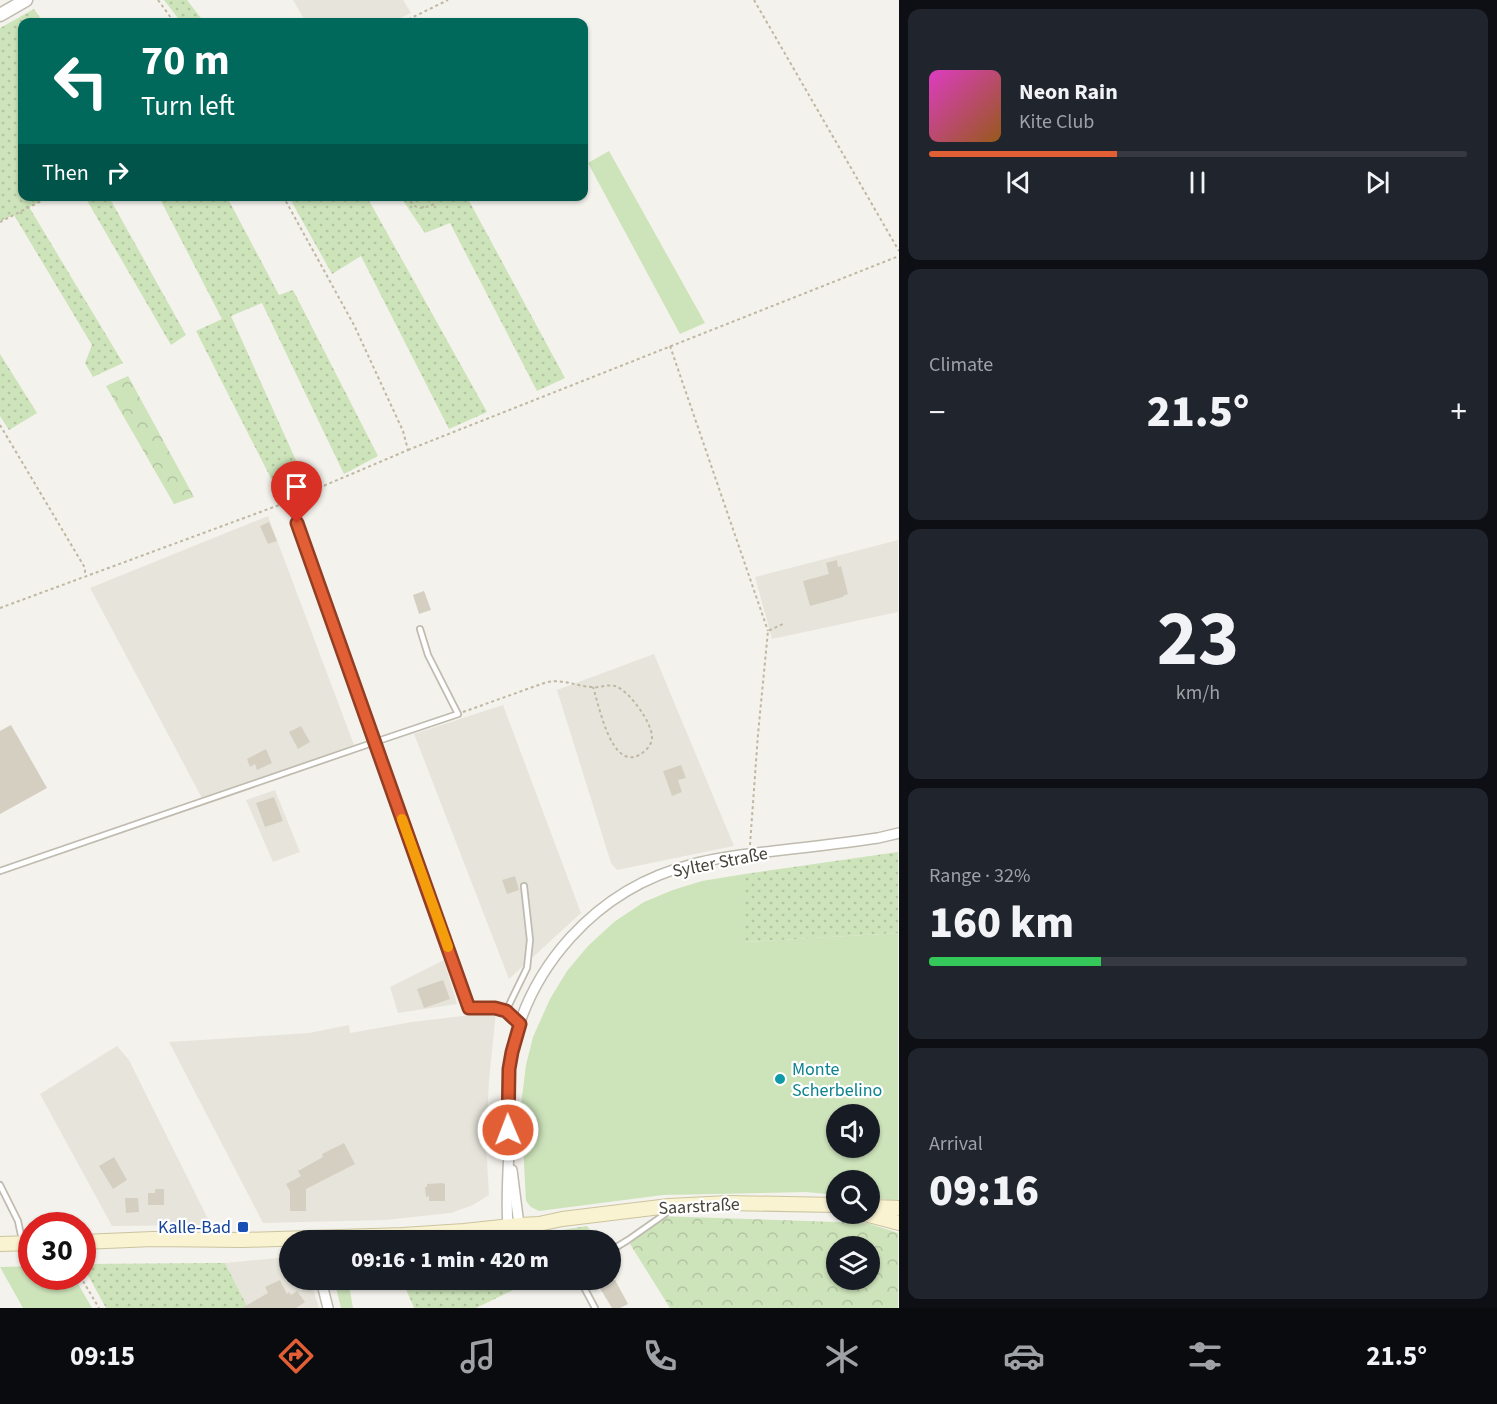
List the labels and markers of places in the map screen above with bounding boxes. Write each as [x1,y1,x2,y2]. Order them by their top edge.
pin [271,461,322,523]
place label: Monte Scherbelino [792,1057,882,1103]
marker: Monte Scherbelino [773,1072,787,1086]
place label: Kalle-Bad [158,1215,231,1240]
marker: Kalle-Bad [236,1220,250,1234]

